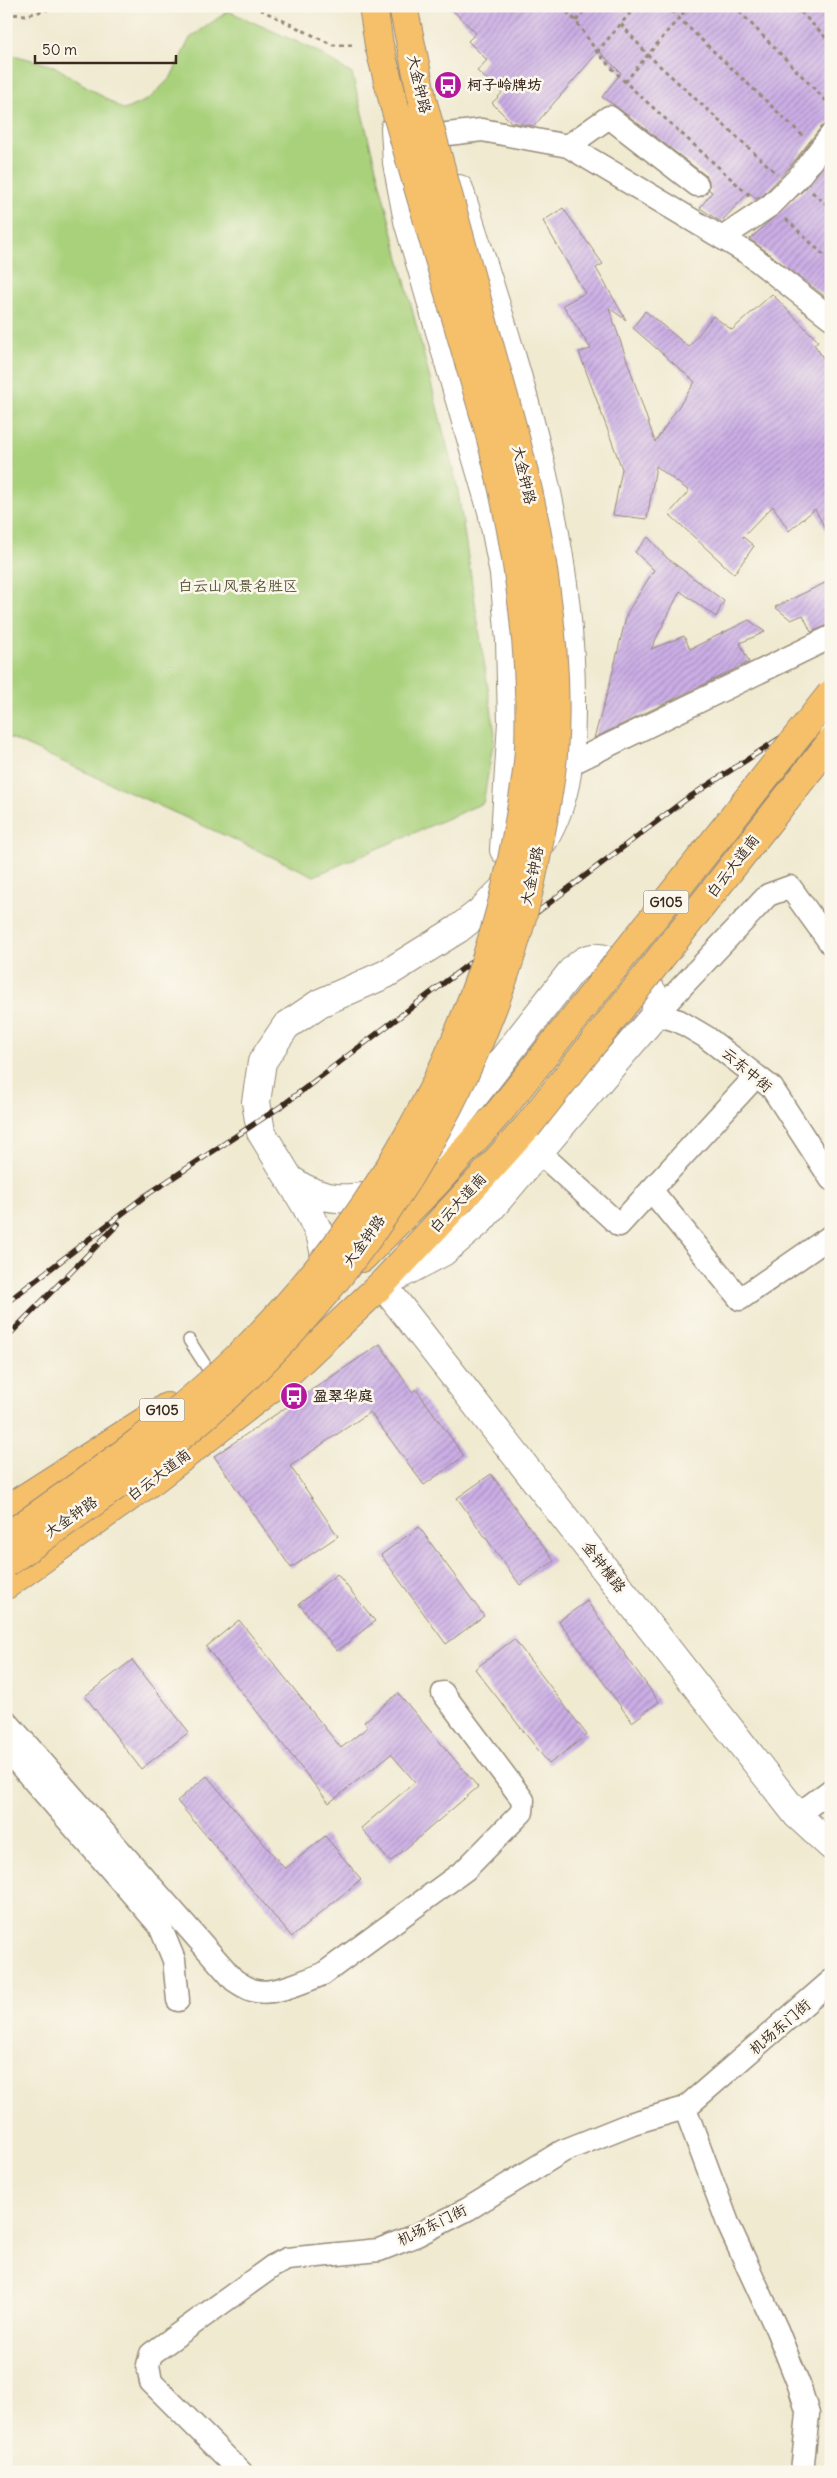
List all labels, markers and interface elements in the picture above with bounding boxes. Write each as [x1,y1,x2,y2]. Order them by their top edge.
scale bar [35,32,176,64]
text: 50 m [42,40,77,59]
street label: 大金钟路 [403,53,435,115]
bus stop icon: 柯子岭牌坊 [433,70,463,100]
place label: 柯子岭牌坊 [467,75,542,94]
street label: 大金钟路 [508,444,540,506]
park label: 白云山风景名胜区 [178,576,298,595]
street label: 白云大道南 [702,830,763,901]
street label: 大金钟路 [516,845,547,907]
road number: G105 [644,890,688,914]
street label: 云东中街 [718,1043,776,1096]
street label: 白云大道南 [425,1169,490,1237]
street label: 大金钟路 [338,1211,389,1271]
bus stop icon: 盈翠华庭 [279,1381,309,1411]
place label: 盈翠华庭 [313,1386,373,1405]
road number: G105 [140,1398,184,1422]
street label: 白云大道南 [123,1444,194,1505]
street label: 大金钟路 [41,1492,101,1542]
street label: 金钟横路 [578,1537,630,1596]
street label: 机场东门街 [745,1995,814,2058]
street label: 机场东门街 [394,2200,470,2250]

